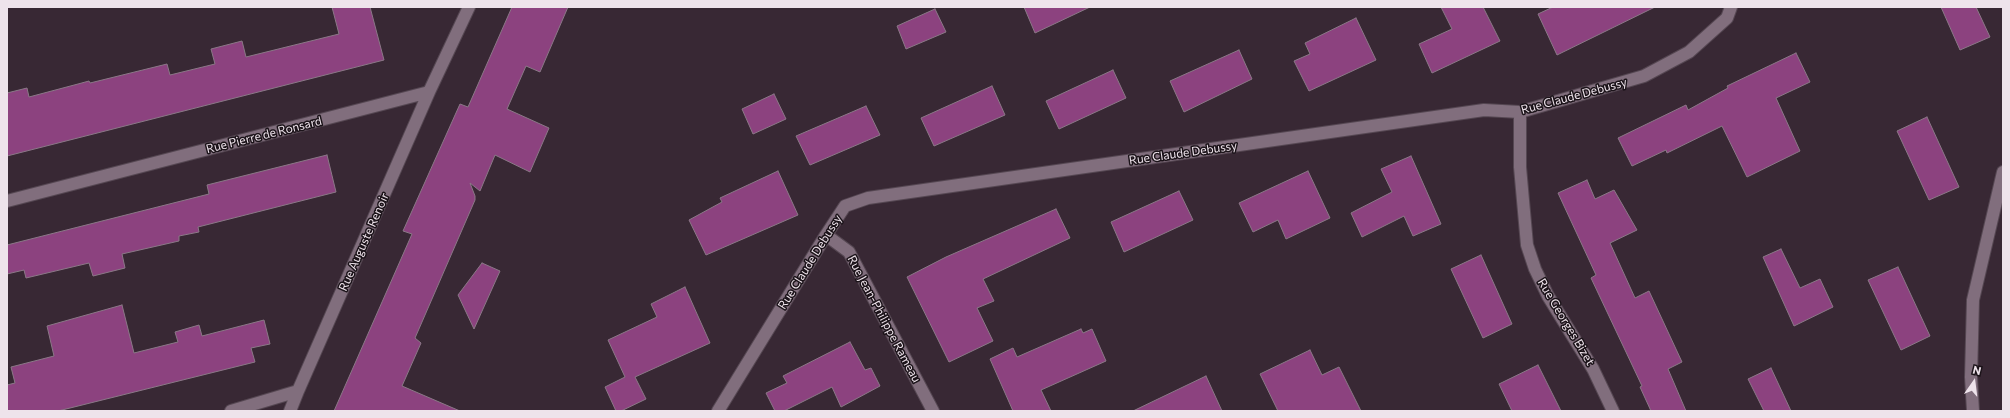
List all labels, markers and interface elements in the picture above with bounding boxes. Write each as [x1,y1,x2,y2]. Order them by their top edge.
street label: Rue Claude Debussy [1519,75,1629,117]
street label: Rue Pierre de Ronsard [205,114,323,156]
street label: Rue Claude Debussy [1128,138,1238,168]
street label: Rue Auguste Renoir [336,191,392,293]
street label: Rue Claude Debussy [775,212,845,312]
street label: Rue Jean-Philippe Rameau [844,253,924,385]
street label: Rue Georges Bizet [1534,276,1598,368]
north arrow [1954,362,1994,402]
text: N [1971,363,1983,377]

